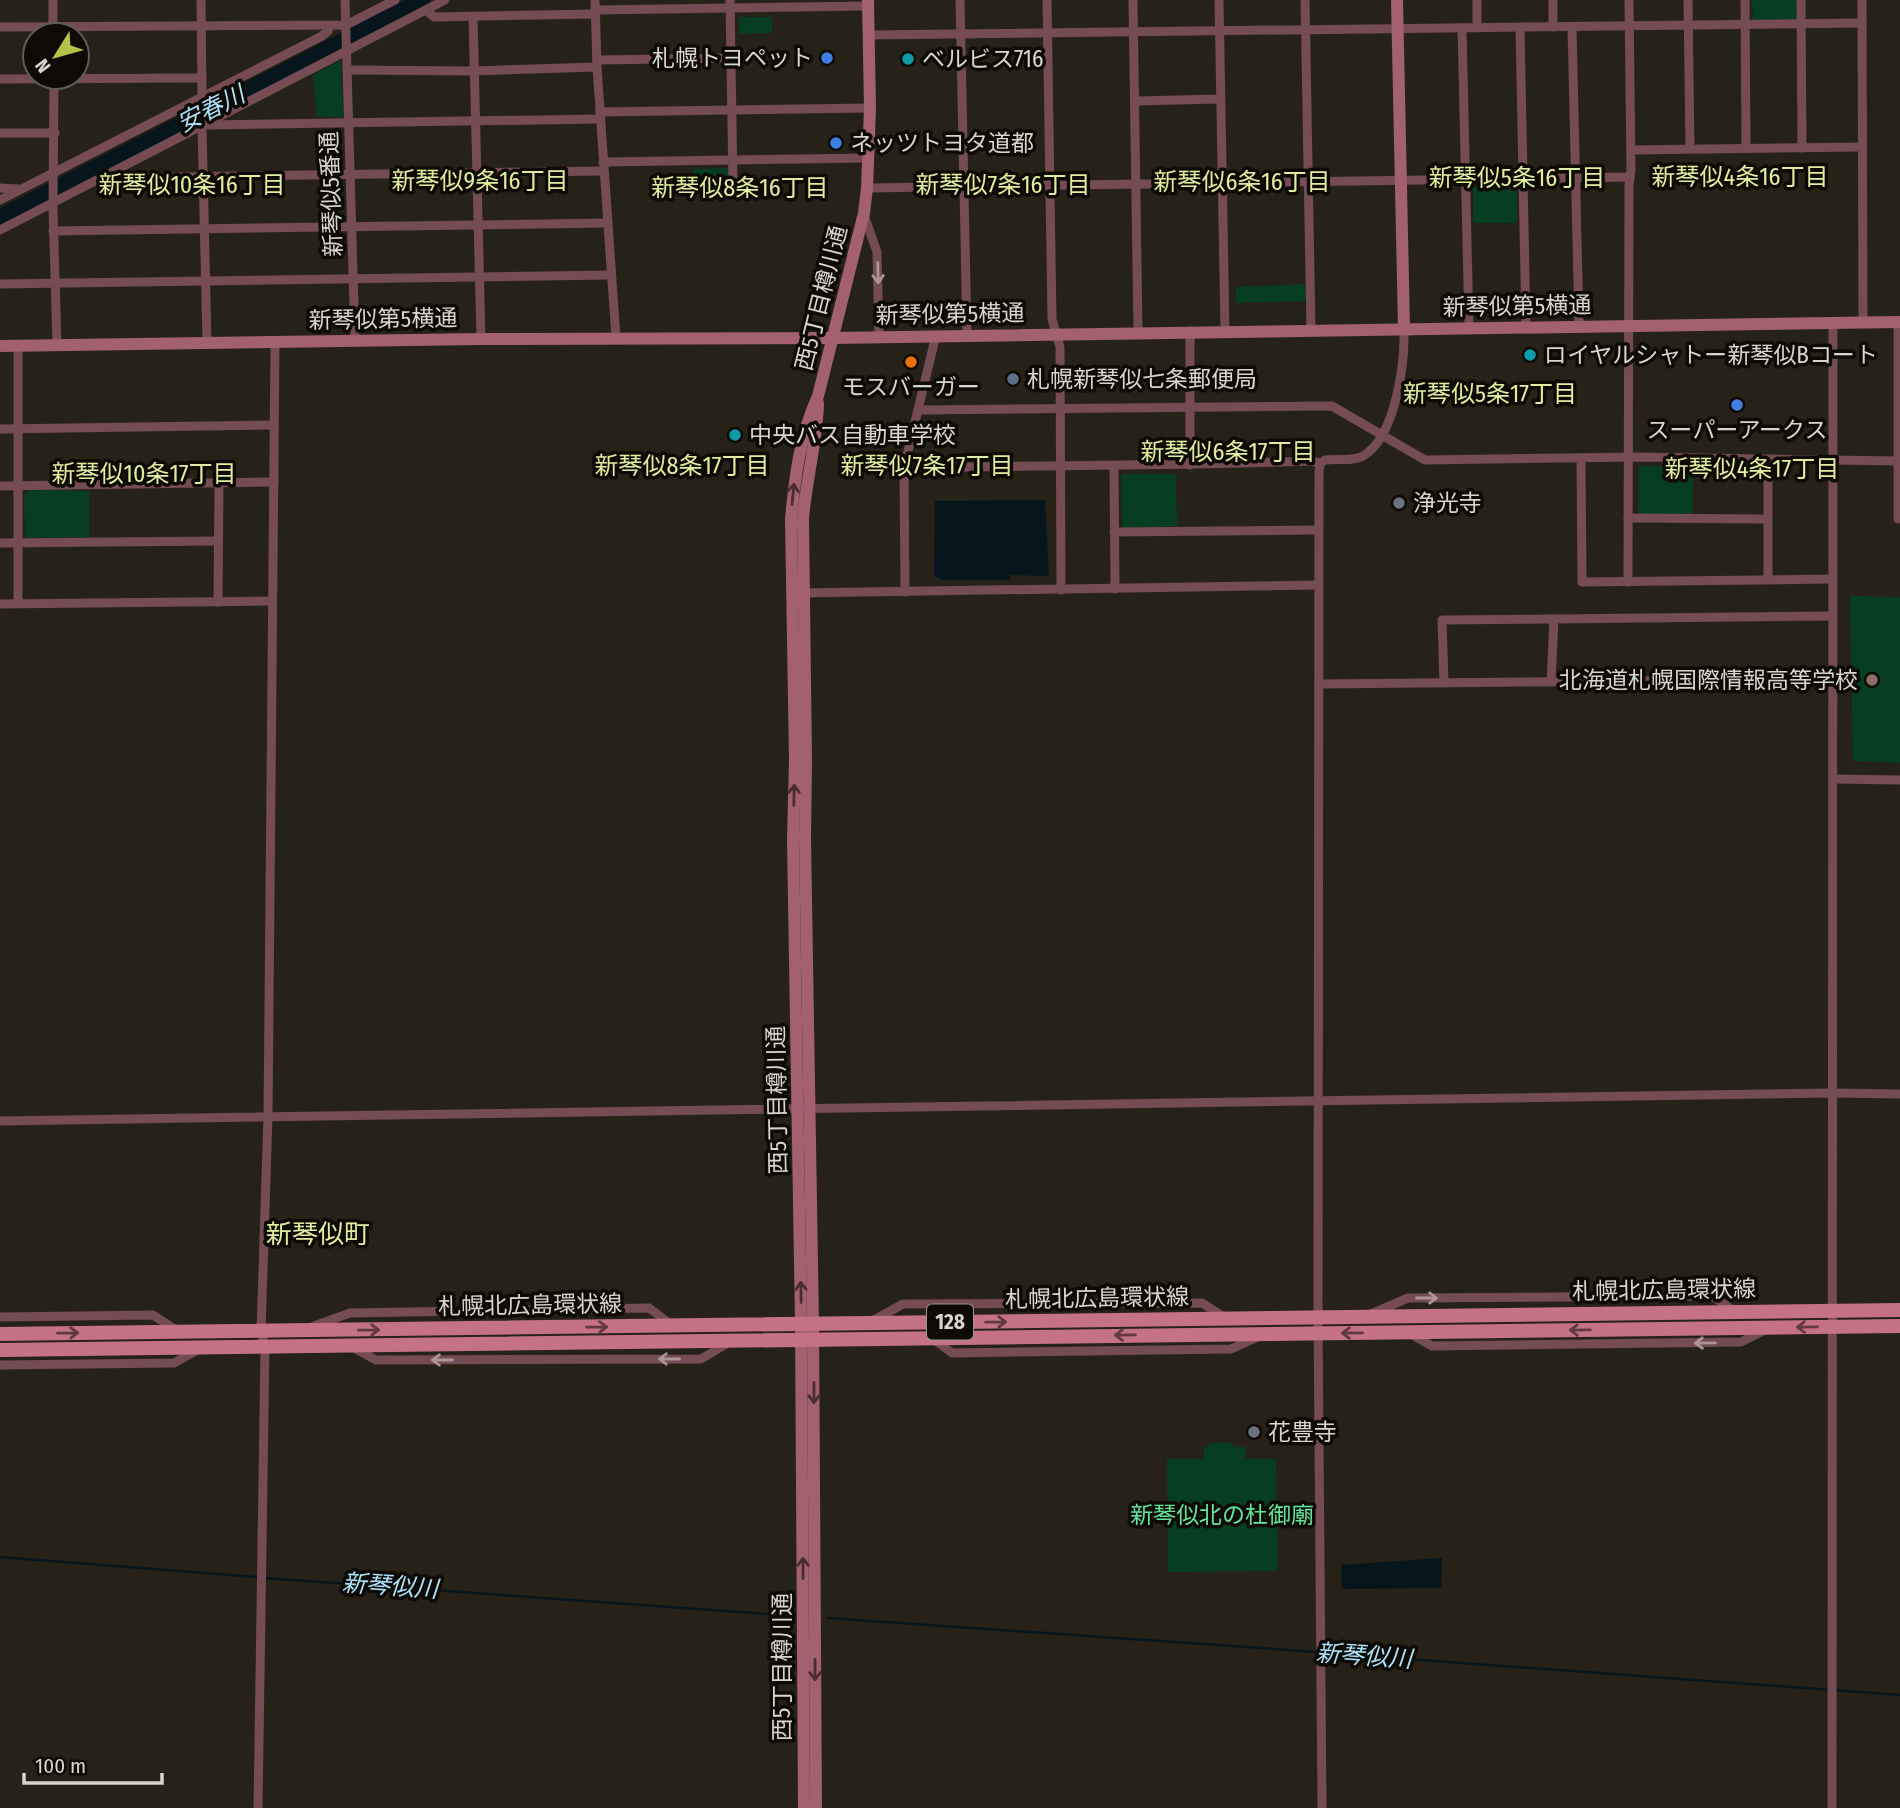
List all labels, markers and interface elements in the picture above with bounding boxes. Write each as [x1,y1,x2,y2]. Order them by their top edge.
north arrow [21,21,91,91]
place label: 札幌トヨペット [652,44,813,72]
place label: ベルビス716 [922,45,1043,73]
marker: 札幌トヨペット [819,50,835,66]
marker: ベルビス716 [900,51,916,67]
text: N [30,54,55,77]
water label: 安春川 [173,79,252,138]
place label: ネッツトヨタ道都 [850,129,1034,157]
street label: 新琴似5番通 [315,131,347,257]
marker: ネッツトヨタ道都 [828,135,844,151]
district label: 新琴似4条16丁目 [1652,163,1828,191]
district label: 新琴似5条16丁目 [1429,164,1605,192]
district label: 新琴似9条16丁目 [392,167,568,195]
district label: 新琴似6条16丁目 [1153,168,1331,196]
district label: 新琴似10条16丁目 [98,171,286,199]
district label: 新琴似7条16丁目 [916,171,1090,199]
district label: 新琴似8条16丁目 [651,174,829,202]
street label: 西5丁目樽川通 [789,223,853,373]
one-way arrow [871,262,884,285]
street label: 新琴似第5横通 [1442,291,1592,321]
street label: 新琴似第5横通 [875,299,1025,329]
street label: 新琴似第5横通 [308,304,458,334]
place label: ロイヤルシャトー新琴似Bコート [1544,341,1878,369]
marker: ロイヤルシャトー新琴似Bコート [1522,347,1538,363]
marker: モスバーガー [903,354,919,370]
place label: 札幌新琴似七条郵便局 [1027,365,1257,393]
marker: 札幌新琴似七条郵便局 [1005,371,1021,387]
place label: モスバーガー [842,373,980,401]
district label: 新琴似5条17丁目 [1403,380,1577,408]
marker: スーパーアークス [1729,397,1745,413]
place label: スーパーアークス [1647,416,1827,444]
place label: 中央バス自動車学校 [749,421,956,449]
marker: 中央バス自動車学校 [727,427,743,443]
district label: 新琴似6条17丁目 [1141,438,1315,466]
district label: 新琴似8条17丁目 [594,452,770,480]
district label: 新琴似7条17丁目 [841,452,1013,480]
district label: 新琴似4条17丁目 [1665,455,1839,483]
district label: 新琴似10条17丁目 [52,460,236,488]
one-way arrow [787,483,800,506]
place label: 浄光寺 [1413,489,1482,517]
marker: 浄光寺 [1391,495,1407,511]
place label: 北海道札幌国際情報高等学校 [1559,666,1858,694]
marker: 北海道札幌国際情報高等学校 [1864,672,1880,688]
one-way arrow [787,784,801,807]
street label: 西5丁目樽川通 [762,1025,792,1175]
district label: 新琴似町 [266,1219,370,1250]
street label: 札幌北広島環状線 [1572,1274,1756,1306]
one-way arrow [794,1281,808,1304]
street label: 札幌北広島環状線 [1005,1282,1189,1314]
street label: 札幌北広島環状線 [438,1289,622,1321]
one-way arrow [1415,1291,1438,1305]
road number: 128 [927,1304,973,1340]
one-way arrow [984,1315,1007,1328]
one-way arrow [585,1320,608,1334]
one-way arrow [1796,1320,1819,1334]
one-way arrow [357,1323,380,1337]
one-way arrow [1569,1323,1592,1337]
one-way arrow [56,1326,79,1340]
one-way arrow [1341,1326,1364,1339]
one-way arrow [1114,1328,1137,1342]
one-way arrow [1694,1336,1717,1350]
one-way arrow [658,1352,681,1366]
one-way arrow [431,1353,454,1367]
one-way arrow [807,1382,821,1405]
place label: 花豊寺 [1268,1418,1337,1446]
marker: 花豊寺 [1246,1424,1262,1440]
park label: 新琴似北の杜御廟 [1130,1501,1314,1529]
one-way arrow [796,1557,810,1580]
water label: 新琴似川 [341,1569,442,1604]
street label: 西5丁目樽川通 [768,1593,796,1741]
water label: 新琴似川 [1315,1639,1416,1674]
one-way arrow [809,1658,822,1681]
scale bar [24,1742,163,1786]
text: 100 m [35,1753,86,1779]

